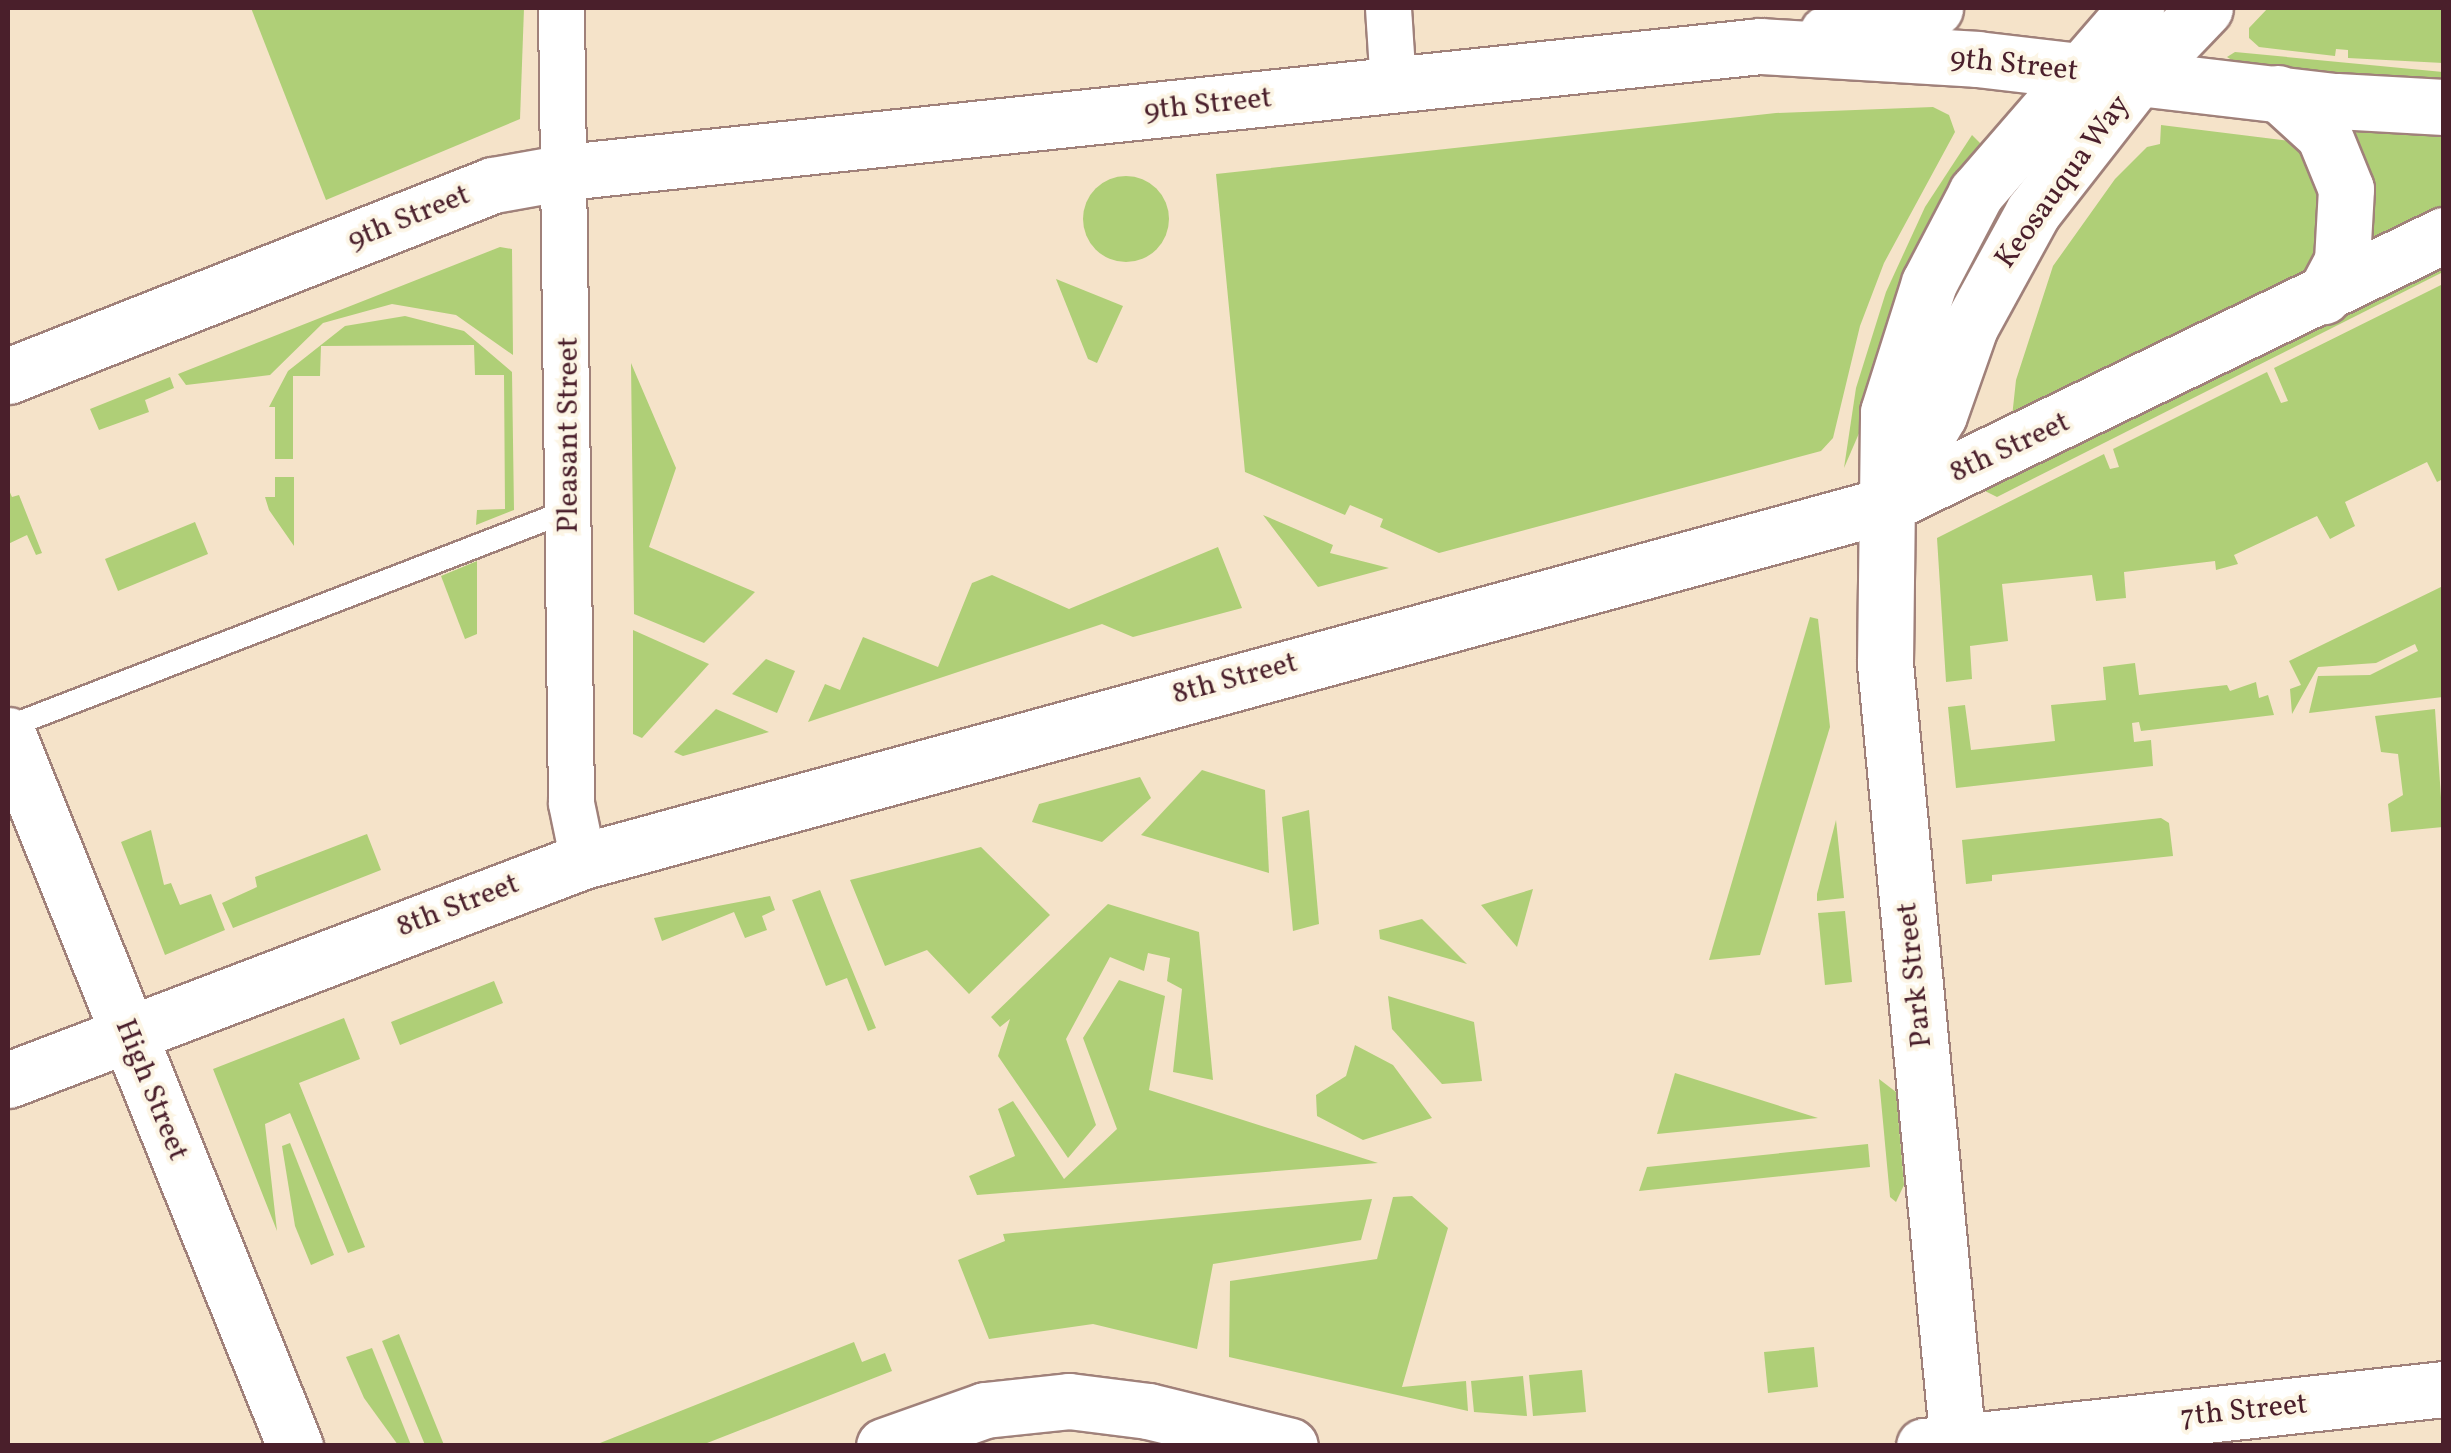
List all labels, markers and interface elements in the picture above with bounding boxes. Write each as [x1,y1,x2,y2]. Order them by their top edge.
street label: 9th Street [1948,40,2080,90]
street label: 9th Street [1142,80,1274,130]
street label: Keosauqua Way [1988,88,2138,276]
street label: 9th Street [343,177,475,259]
street label: Pleasant Street [551,337,587,533]
street label: 8th Street [1944,405,2076,491]
street label: 8th Street [1168,645,1302,713]
street label: 8th Street [392,866,524,946]
street label: Park Street [1889,901,1941,1049]
street label: High Street [106,1014,196,1166]
street label: 7th Street [2179,1386,2309,1436]

